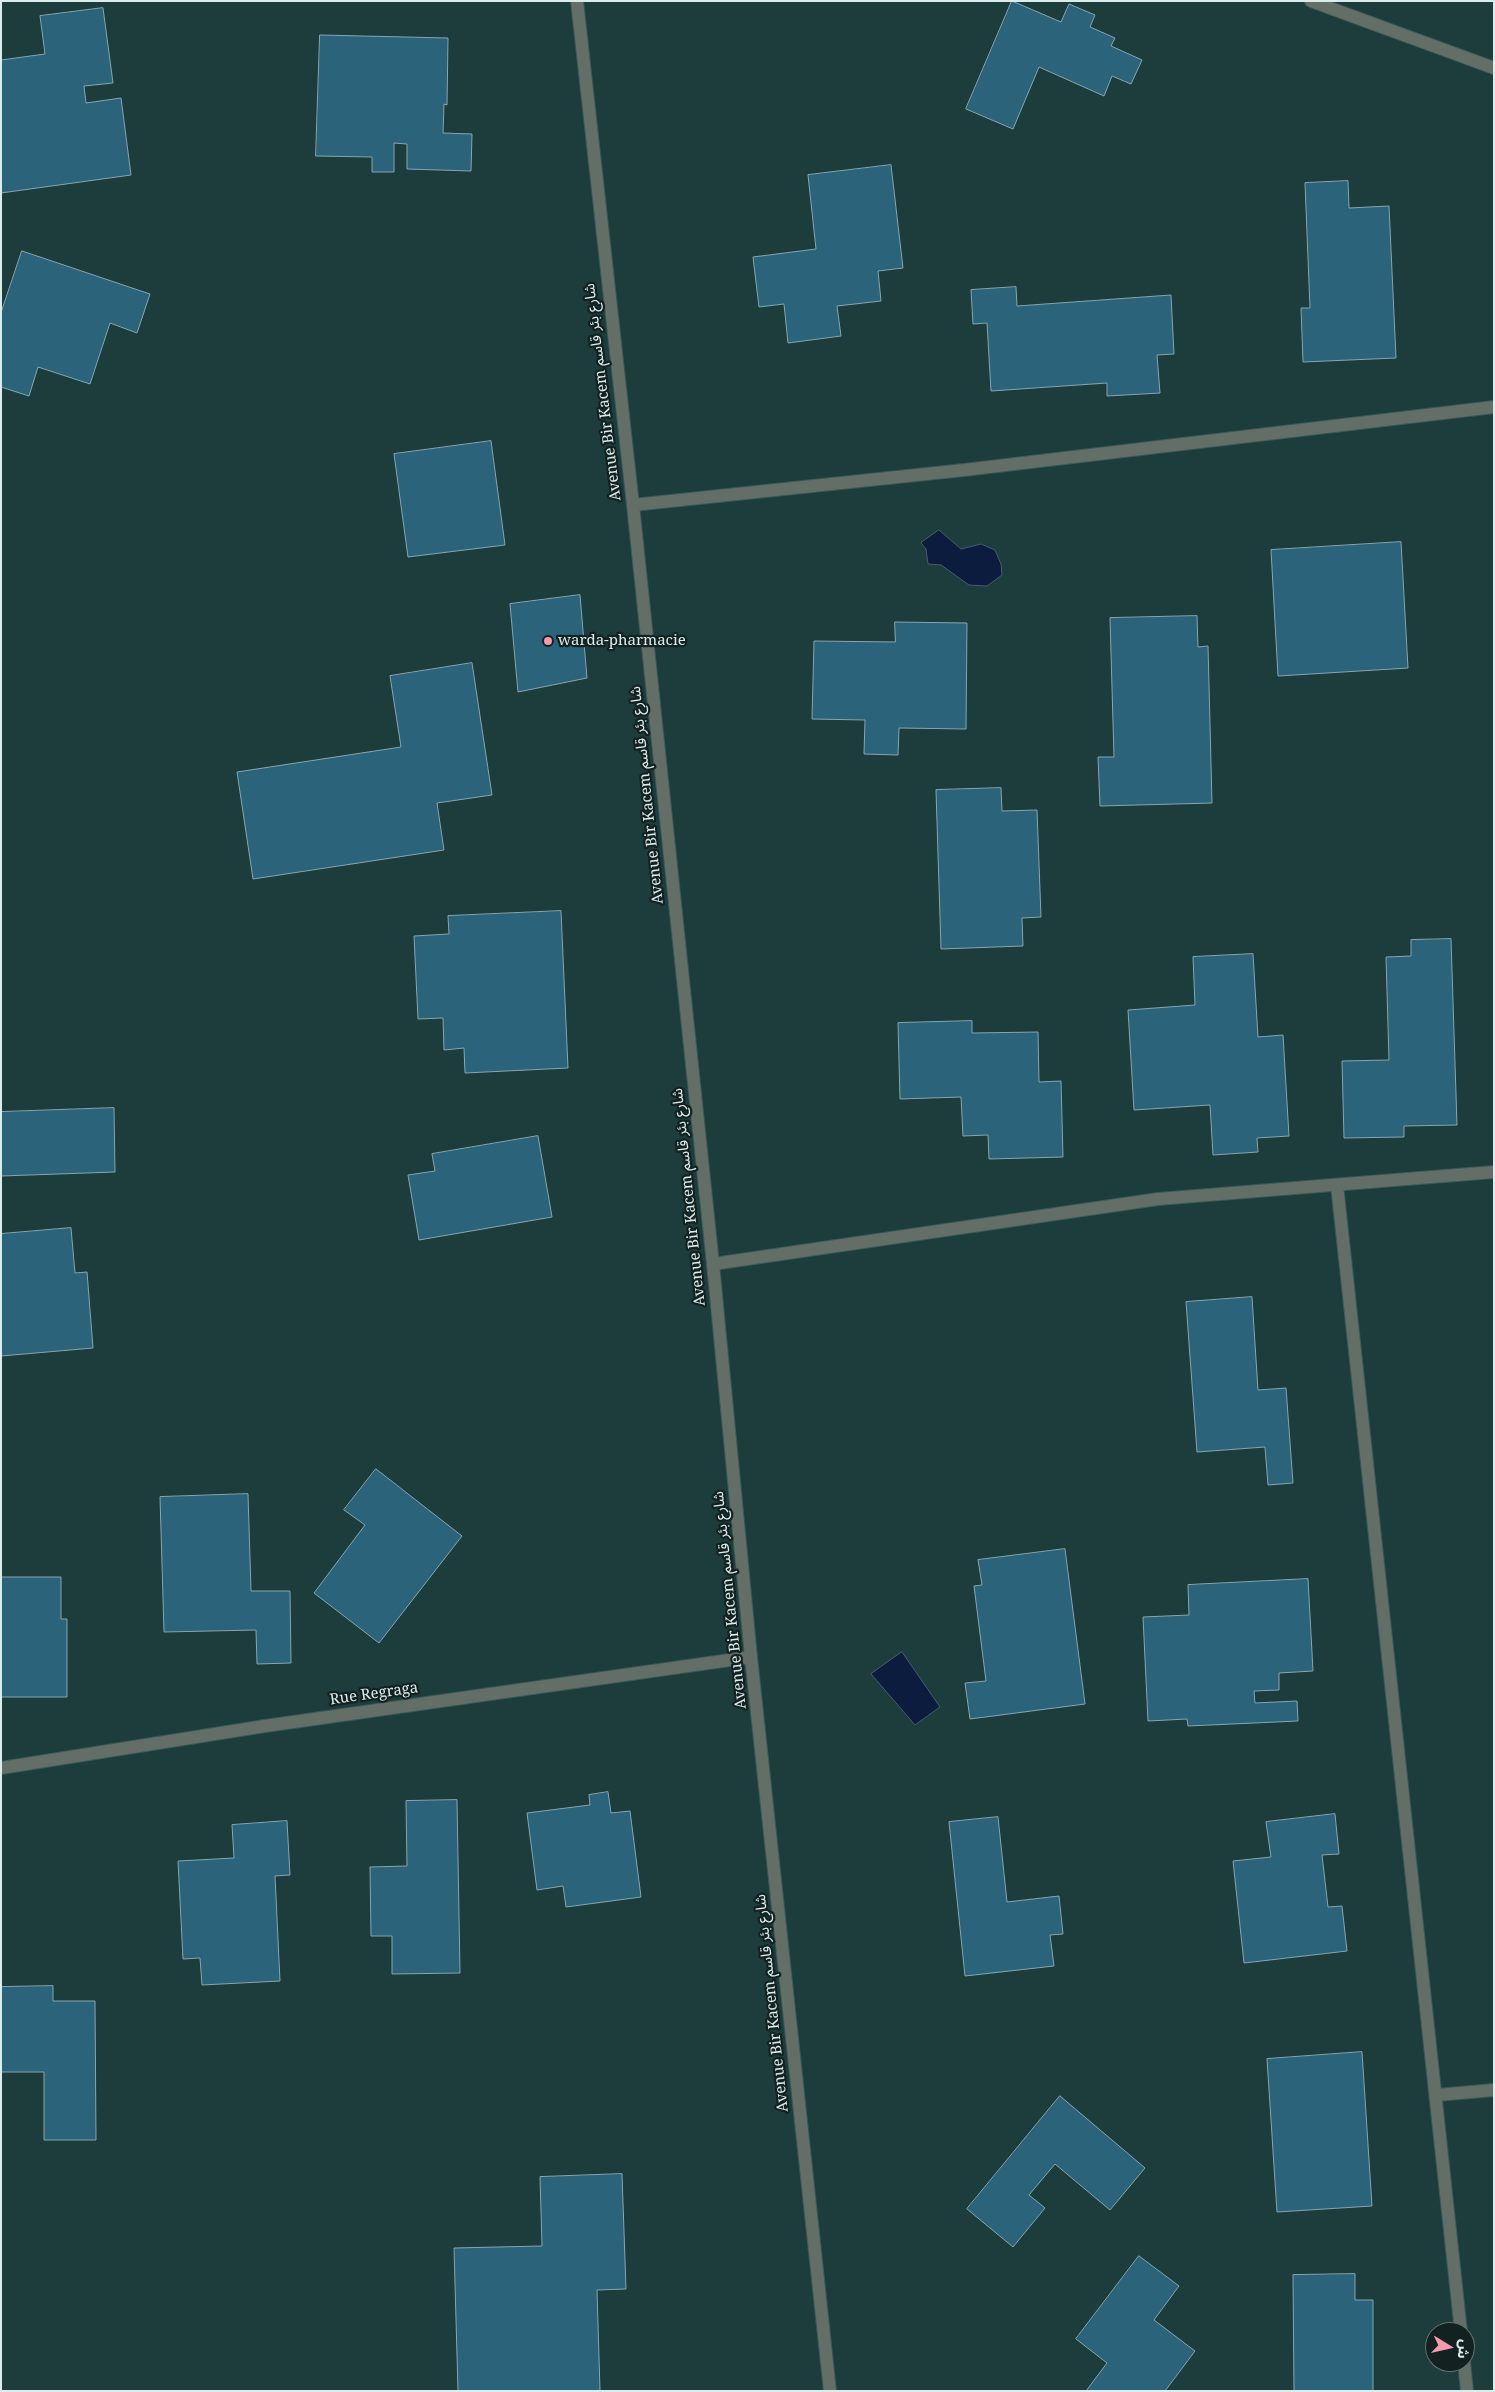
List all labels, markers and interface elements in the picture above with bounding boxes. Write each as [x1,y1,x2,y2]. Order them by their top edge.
street label: Avenue Bir Kacem شارع بئر قاسم [581,282,625,502]
place label: warda-pharmacie [558,632,686,650]
marker: warda-pharmacie [542,635,554,647]
street label: Avenue Bir Kacem شارع بئر قاسم [627,685,667,905]
street label: Avenue Bir Kacem شارع بئر قاسم [669,1087,709,1307]
street label: Avenue Bir Kacem شارع بئر قاسم [710,1490,750,1710]
street label: Rue Regraga [329,1679,419,1709]
street label: Avenue Bir Kacem شارع بئر قاسم [752,1893,792,2113]
north arrow [1425,2322,1475,2372]
text: ش [1453,2338,1475,2360]

